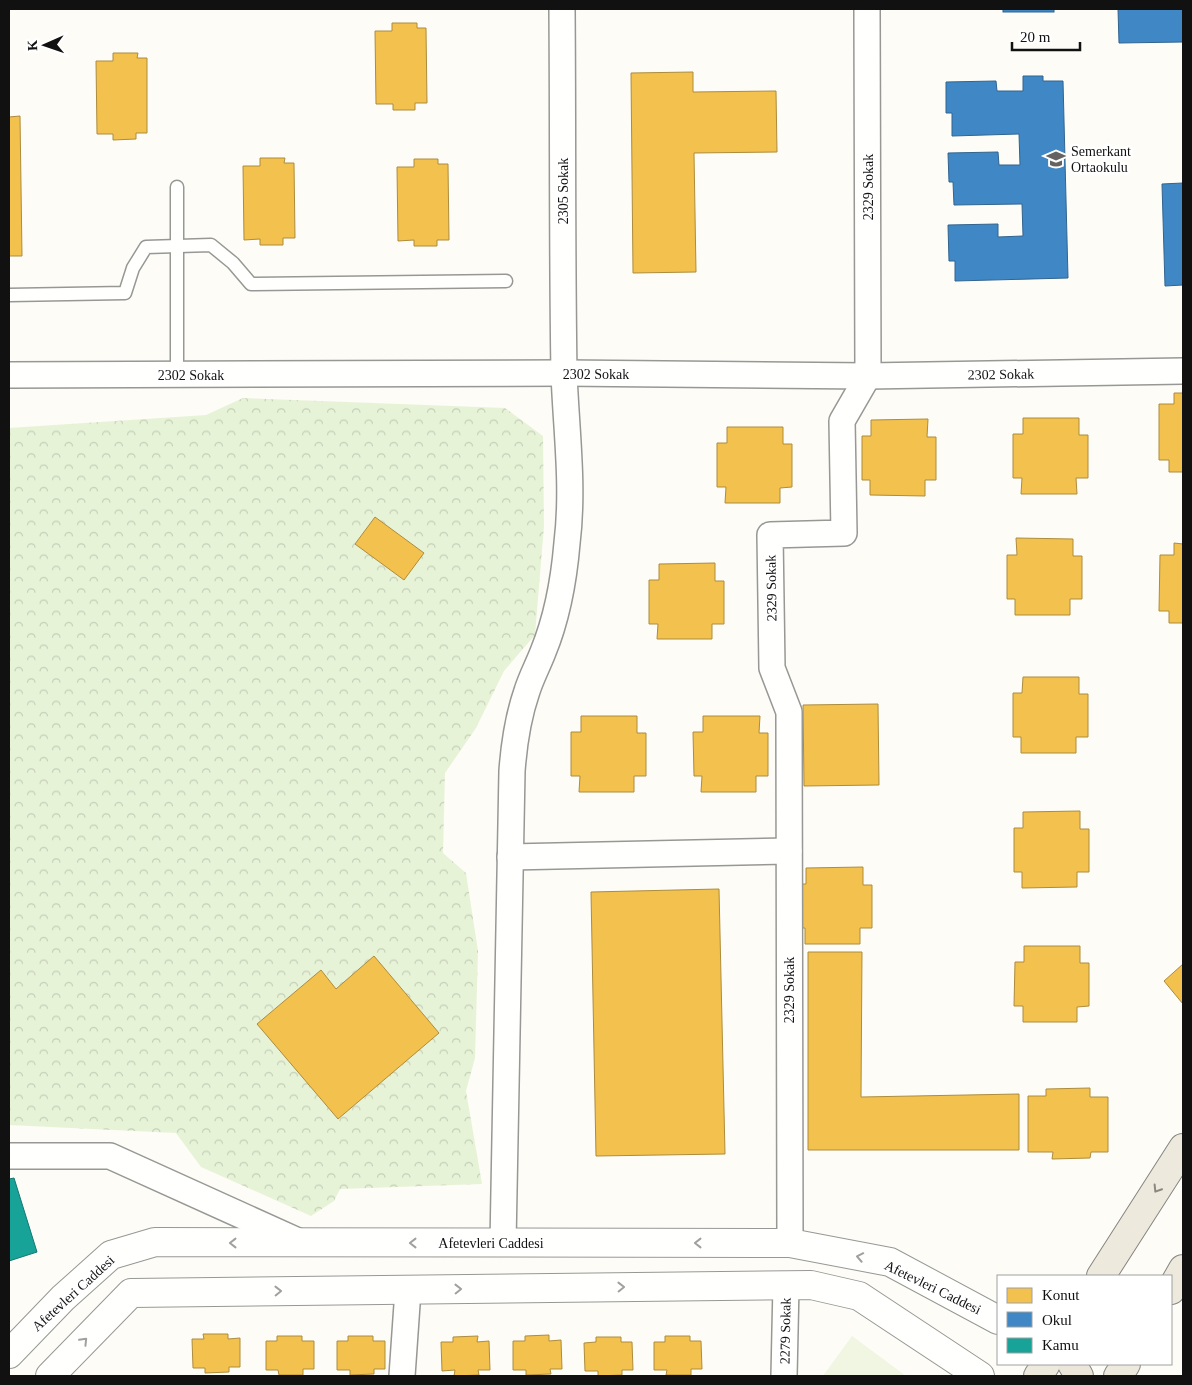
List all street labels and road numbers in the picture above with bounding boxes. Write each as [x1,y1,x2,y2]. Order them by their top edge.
street label: 2329 Sokak [861,154,876,220]
street label: 2305 Sokak [556,158,571,224]
street label: 2302 Sokak [968,366,1034,383]
street label: 2302 Sokak [563,367,629,382]
street label: 2302 Sokak [158,368,224,383]
street label: 2329 Sokak [763,555,780,621]
street label: 2329 Sokak [782,957,797,1023]
street label: Afetevleri Caddesi [438,1236,544,1251]
street label: Afetevleri Caddesi [29,1252,118,1334]
street label: Afetevleri Caddesi [882,1258,984,1317]
street label: 2279 Sokak [777,1298,794,1364]

